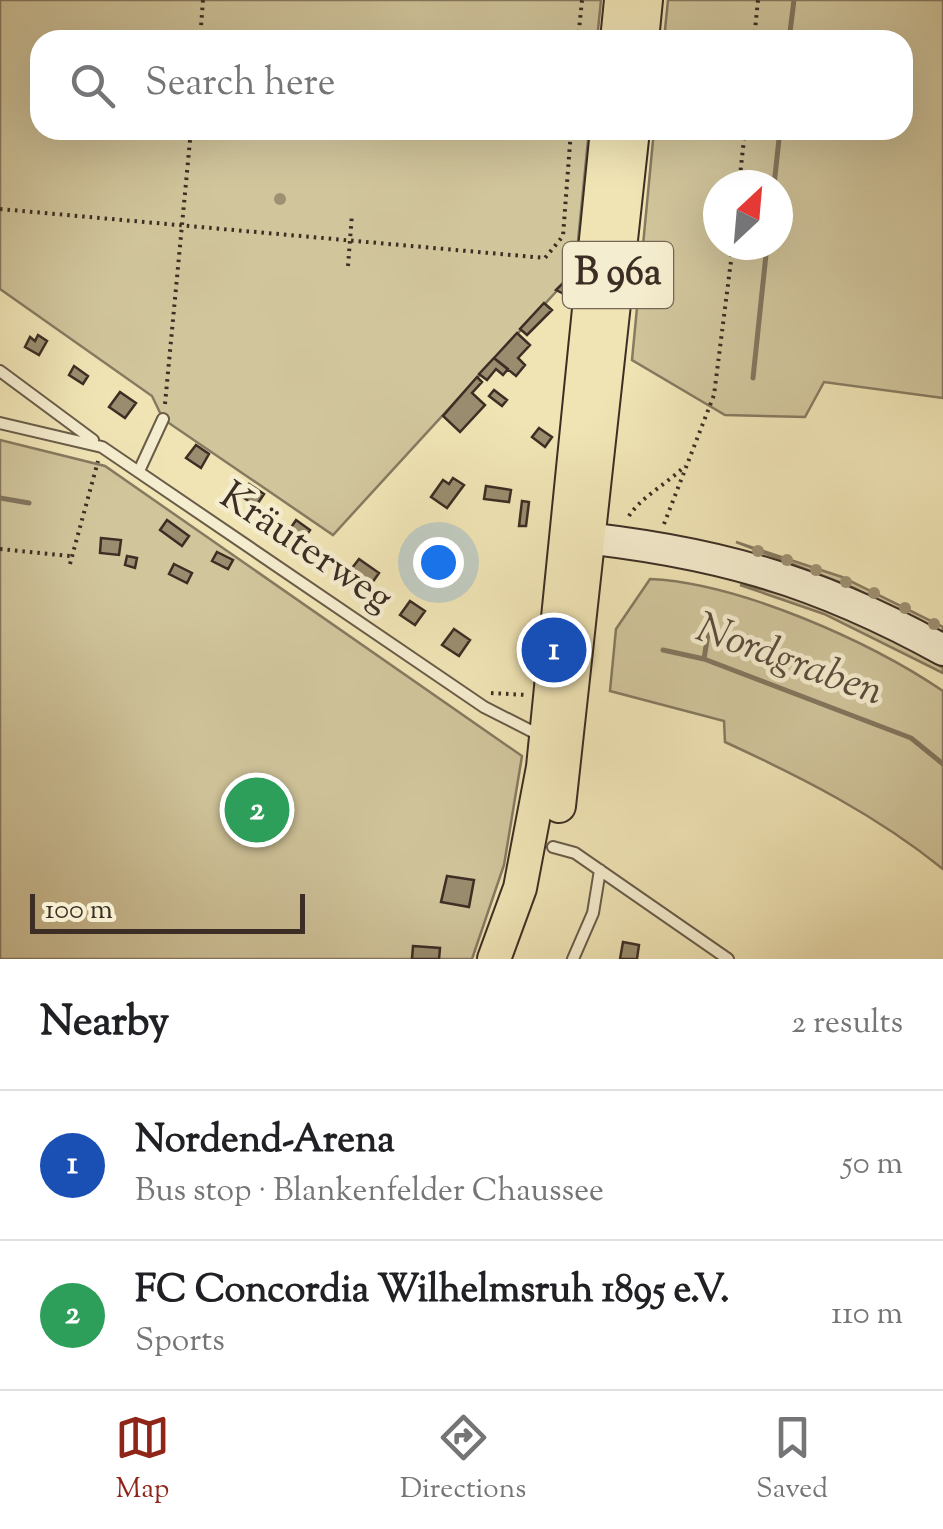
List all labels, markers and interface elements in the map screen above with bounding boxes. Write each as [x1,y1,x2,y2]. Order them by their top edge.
search box [30,30,913,140]
icon: search [65,58,120,113]
text: Search here [145,58,336,112]
north arrow [703,170,793,260]
road number: B 96a [563,242,673,308]
street label: Kräuterweg [207,470,403,628]
your location [413,537,464,588]
water label: Nordgraben [687,600,891,724]
pin: 1 [522,612,586,688]
pin: 2 [224,772,290,848]
scale bar [30,889,305,934]
text: 100 m [45,891,113,931]
text: Nearby [40,994,169,1054]
text: 2 results [791,1001,903,1047]
text: Nordend-Arena [135,1115,395,1169]
text: 1 [67,1142,78,1188]
text: 50 m [842,1142,903,1188]
text: Bus stop · Blankenfelder Chaussee [135,1169,604,1215]
text: FC Concordia Wilhelmsruh 1895 e.V. [135,1265,730,1319]
text: 2 [65,1292,80,1338]
text: 110 m [831,1292,903,1338]
text: Sports [135,1319,225,1365]
tab: Map [115,1410,170,1510]
tab: Directions [400,1410,526,1510]
tab: Saved [756,1410,828,1510]

